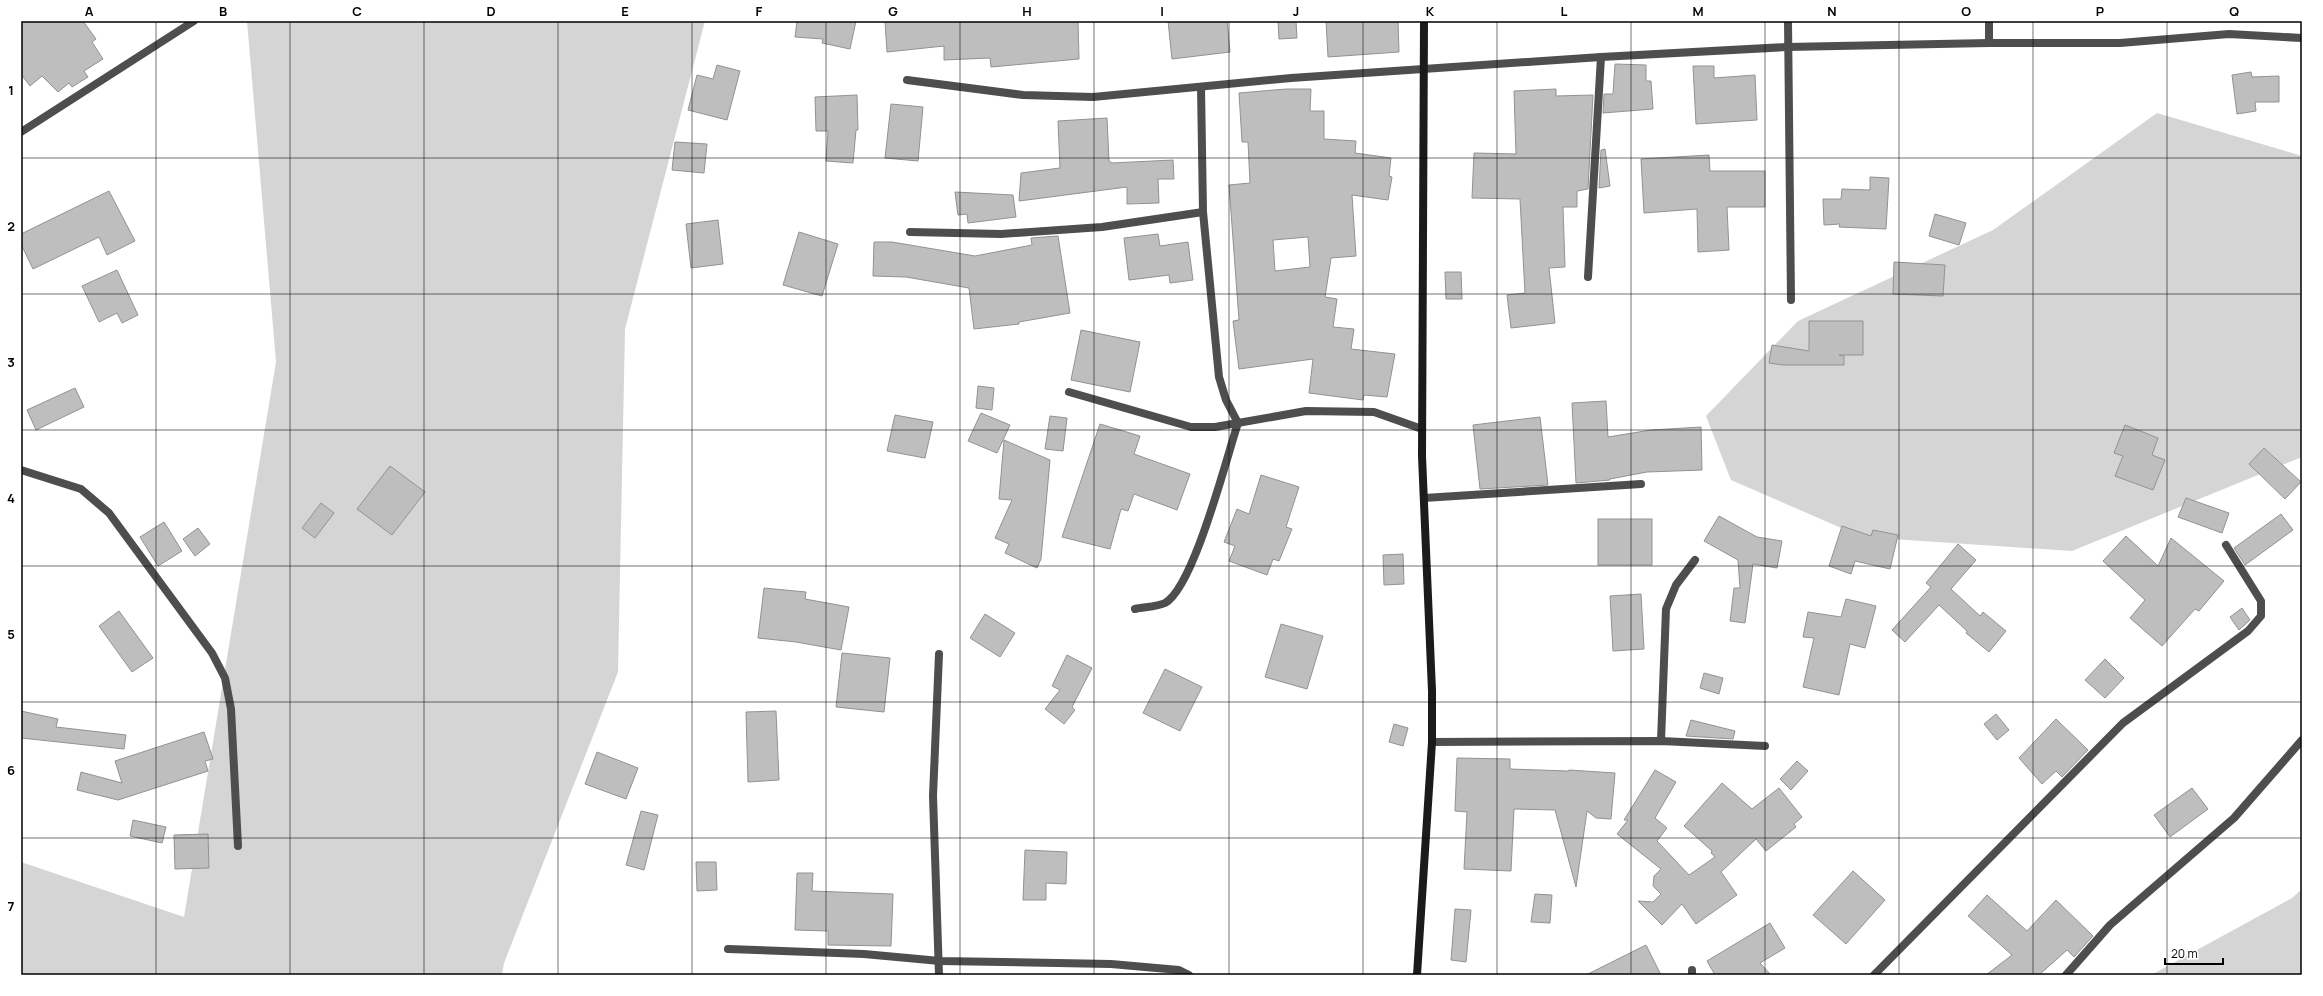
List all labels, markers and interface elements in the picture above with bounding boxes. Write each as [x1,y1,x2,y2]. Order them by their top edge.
text: A [85,2,94,20]
text: B [219,2,227,20]
text: C [352,2,362,20]
text: D [486,2,496,20]
text: E [621,2,629,20]
text: F [756,2,763,20]
text: G [888,2,898,20]
text: H [1022,2,1032,20]
text: I [1160,2,1164,20]
text: J [1293,2,1299,20]
text: K [1426,2,1435,20]
text: L [1561,2,1568,20]
text: M [1692,2,1704,20]
text: N [1827,2,1837,20]
text: O [1961,2,1971,20]
text: P [2096,2,2104,20]
text: Q [2229,2,2239,20]
text: 1 [8,81,14,99]
text: 2 [7,217,15,235]
text: 3 [7,353,15,371]
text: 4 [7,489,15,507]
text: 5 [7,625,15,643]
text: 6 [7,761,15,779]
text: 7 [8,897,15,915]
scale bar [2165,940,2223,966]
text: 20 m [2171,945,2198,962]

